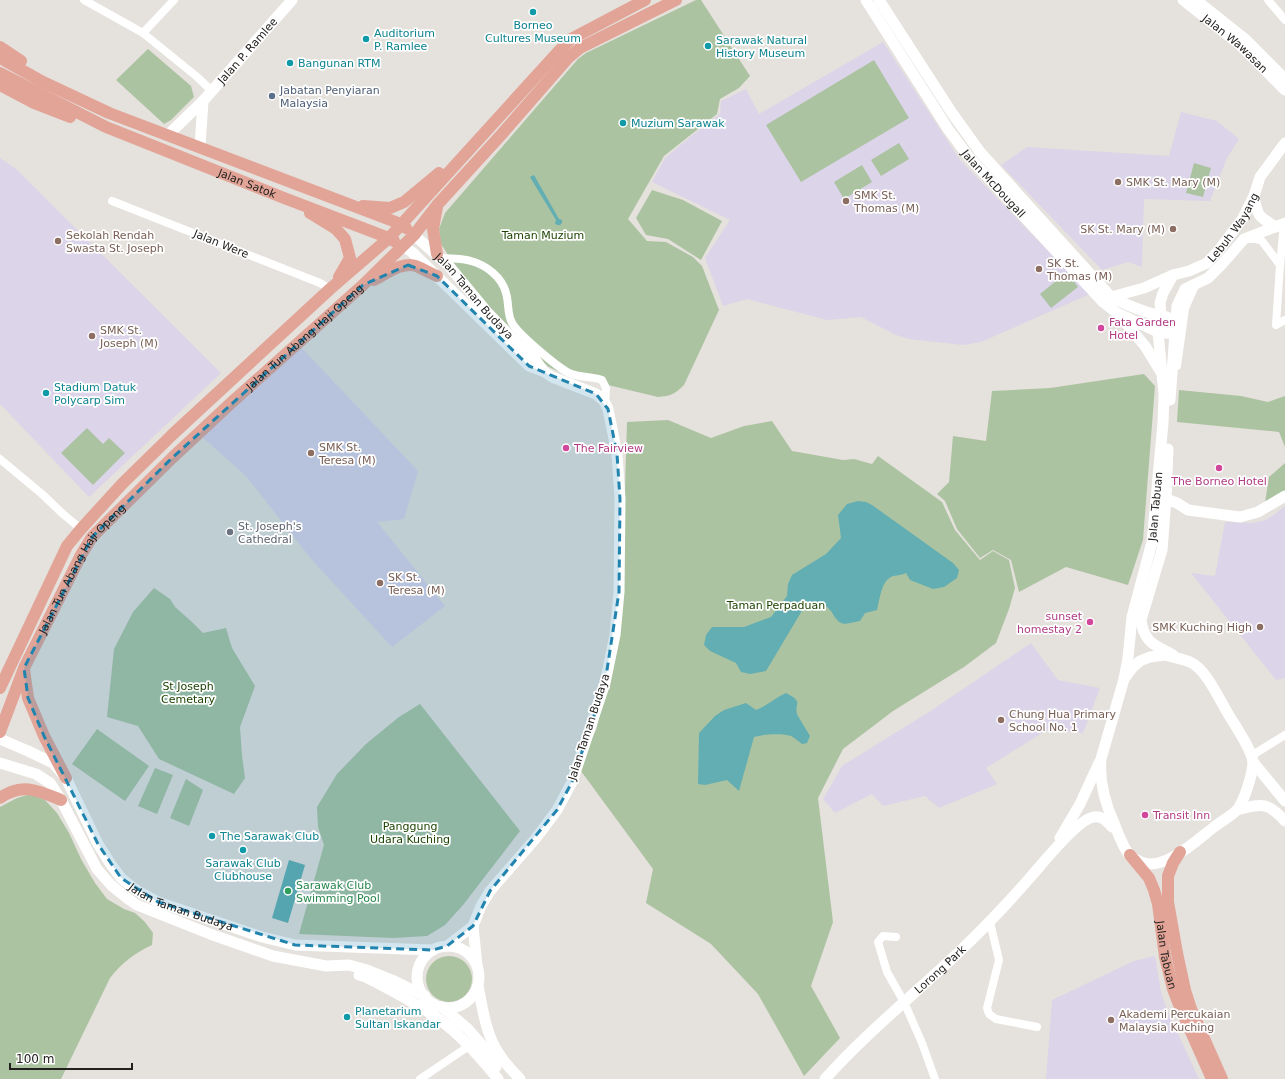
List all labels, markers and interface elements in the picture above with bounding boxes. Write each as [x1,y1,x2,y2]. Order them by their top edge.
marker: Borneo Cultures Museum [528,7,538,17]
street label: Jalan Wawasan [1199,11,1270,75]
street label: Jalan P. Ramlee [214,15,280,87]
place label: Borneo Cultures Museum [485,19,581,45]
place label: Auditorium P. Ramlee [374,27,435,53]
marker: Auditorium P. Ramlee [361,34,371,44]
place label: Sarawak Natural History Museum [716,34,807,60]
marker: Sarawak Natural History Museum [703,41,713,51]
place label: Bangunan RTM [298,57,380,70]
marker: Bangunan RTM [285,58,295,68]
place label: Jabatan Penyiaran Malaysia [279,84,380,110]
marker: Jabatan Penyiaran Malaysia [267,91,277,101]
place label: Muzium Sarawak [631,117,725,130]
marker: Muzium Sarawak [618,118,628,128]
street label: Jalan McDougall [958,146,1028,220]
street label: Jalan Satok [215,166,279,201]
place label: SMK St. Mary (M) [1126,176,1220,189]
marker: SMK St. Mary (M) [1113,177,1123,187]
place label: SMK St. Thomas (M) [853,189,919,215]
street label: Lebuh Wayang [1205,191,1261,265]
marker: SMK St. Thomas (M) [841,196,851,206]
place label: SK St. Mary (M) [1080,223,1165,236]
marker: SK St. Mary (M) [1168,224,1178,234]
street label: Jalan Were [191,227,251,261]
place label: Sekolah Rendah Swasta St. Joseph [66,229,164,255]
park label: Taman Muzium [501,229,584,242]
marker: Sekolah Rendah Swasta St. Joseph [53,236,63,246]
street label: Jalan Taman Budaya [432,250,516,342]
place label: SK St. Thomas (M) [1046,257,1112,283]
marker: SK St. Thomas (M) [1034,264,1044,274]
street label: Jalan Tun Abang Haji Openg [243,281,366,393]
place label: Fata Garden Hotel [1109,316,1176,342]
marker: Fata Garden Hotel [1096,323,1106,333]
place label: SMK St. Joseph (M) [99,324,158,350]
marker: SMK St. Joseph (M) [87,331,97,341]
place label: Stadium Datuk Polycarp Sim [54,381,137,407]
marker: Stadium Datuk Polycarp Sim [41,388,51,398]
place label: SMK St. Teresa (M) [318,441,376,467]
place label: The Fairview [573,442,643,455]
marker: The Fairview [561,443,571,453]
marker: SMK St. Teresa (M) [306,448,316,458]
marker: The Borneo Hotel [1214,463,1224,473]
street label: Jalan Tabuan [1146,471,1165,543]
place label: The Borneo Hotel [1170,475,1267,488]
street label: Jalan Tun Abang Haji Openg [35,501,128,637]
place label: St. Joseph's Cathedral [238,520,302,546]
marker: St. Joseph's Cathedral [225,527,235,537]
place label: SK St. Teresa (M) [387,571,445,597]
marker: SK St. Teresa (M) [375,578,385,588]
park label: Taman Perpaduan [726,599,825,612]
place label: sunset homestay 2 [1017,610,1083,636]
marker: sunset homestay 2 [1085,617,1095,627]
place label: SMK Kuching High [1152,621,1252,634]
marker: SMK Kuching High [1255,622,1265,632]
street label: Jalan Taman Budaya [565,672,612,783]
park label: St Joseph Cemetary [161,680,215,706]
place label: Chung Hua Primary School No. 1 [1009,708,1117,734]
marker: Chung Hua Primary School No. 1 [996,715,1006,725]
place label: Transit Inn [1152,809,1210,822]
marker: Transit Inn [1140,810,1150,820]
park label: Panggung Udara Kuching [370,820,450,846]
place label: The Sarawak Club [219,830,319,843]
marker: The Sarawak Club [207,831,217,841]
marker: Sarawak Club Clubhouse [238,845,248,855]
place label: Sarawak Club Clubhouse [205,857,281,883]
place label: Sarawak Club Swimming Pool [296,879,380,905]
street label: Jalan Taman Budaya [125,880,235,933]
marker: Sarawak Club Swimming Pool [283,886,293,896]
street label: Jalan Tabuan [1154,919,1179,991]
street label: Lorong Park [912,942,969,996]
place label: Planetarium Sultan Iskandar [355,1005,441,1031]
place label: Akademi Percukaian Malaysia Kuching [1119,1008,1230,1034]
marker: Planetarium Sultan Iskandar [342,1012,352,1022]
marker: Akademi Percukaian Malaysia Kuching [1106,1015,1116,1025]
scale bar [10,1045,132,1071]
text: 100 m [16,1052,54,1066]

